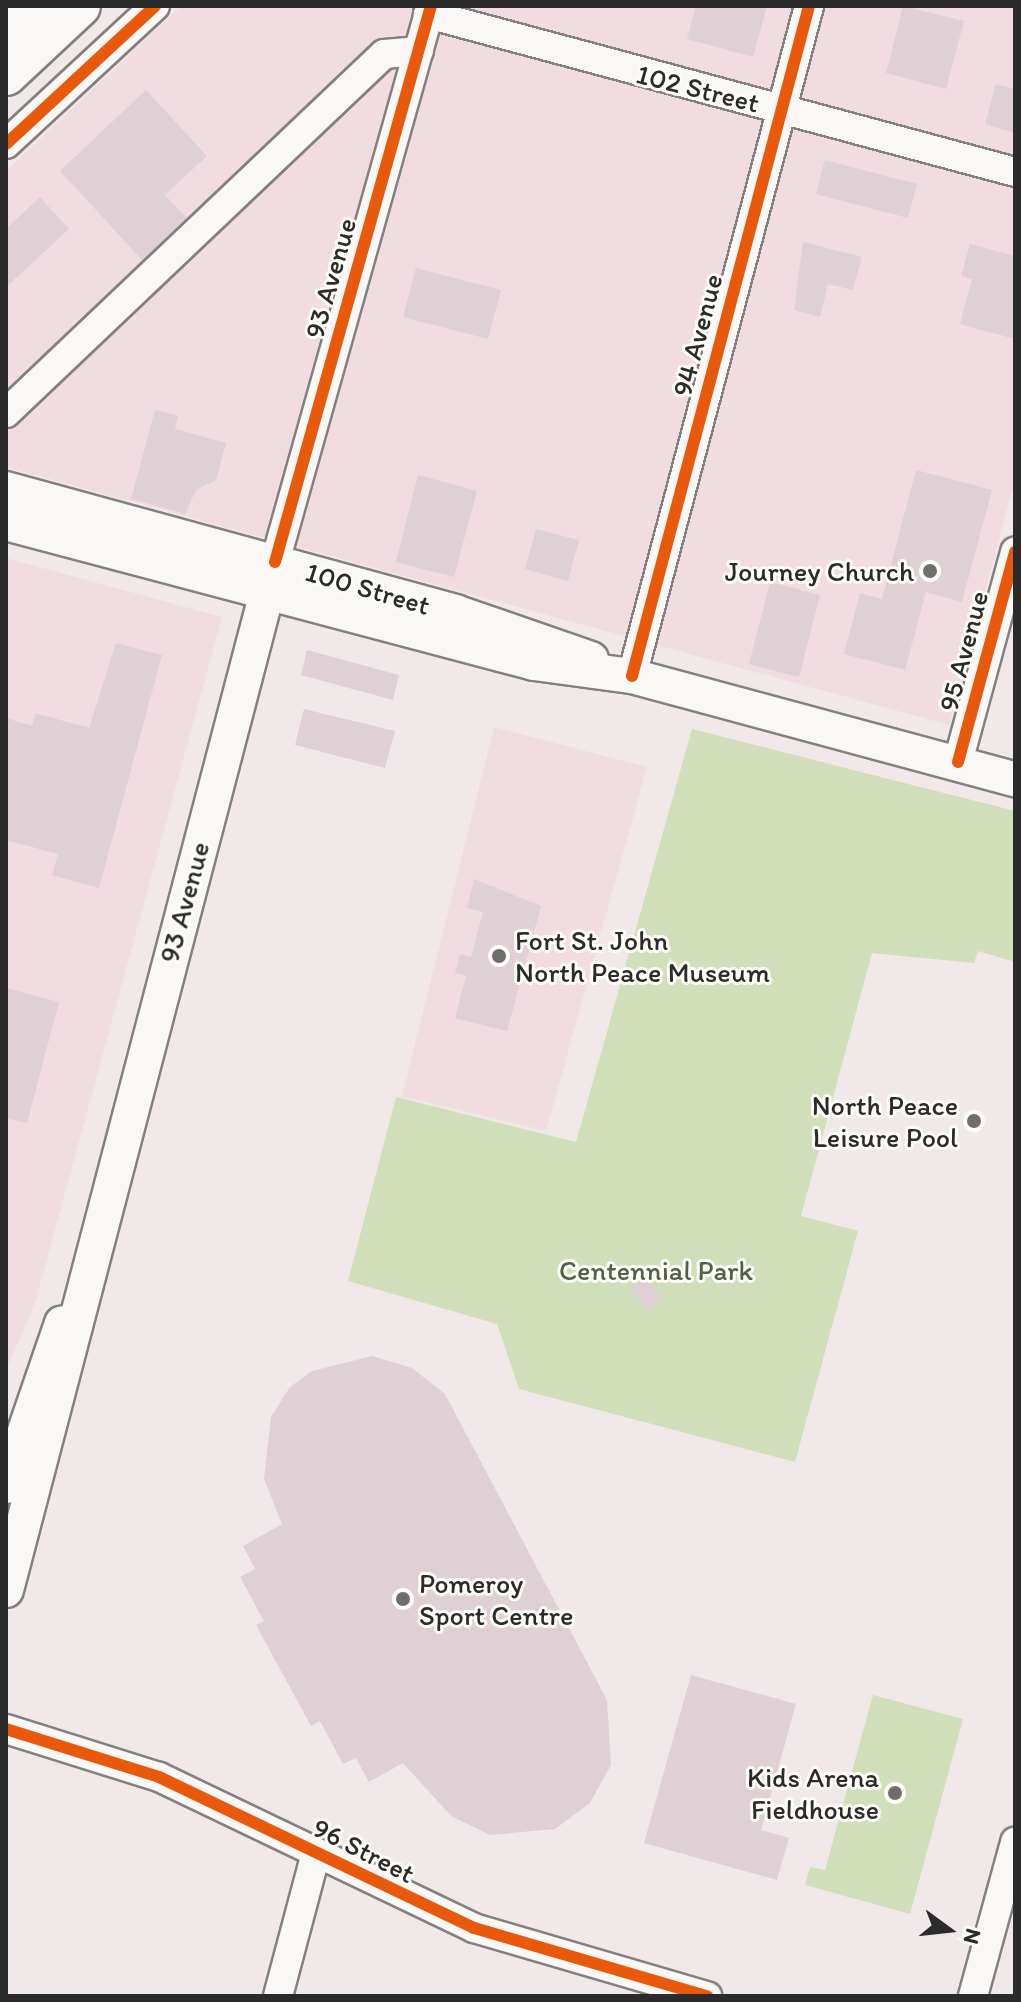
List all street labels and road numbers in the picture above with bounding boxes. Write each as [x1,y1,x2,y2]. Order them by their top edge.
street label: 102 Street [633,57,763,119]
street label: 93 Avenue [297,214,363,342]
street label: 94 Avenue [665,270,729,400]
street label: 100 Street [302,554,434,622]
street label: 95 Avenue [931,587,995,715]
street label: 93 Avenue [152,838,216,966]
street label: 96 Street [307,1810,421,1890]

